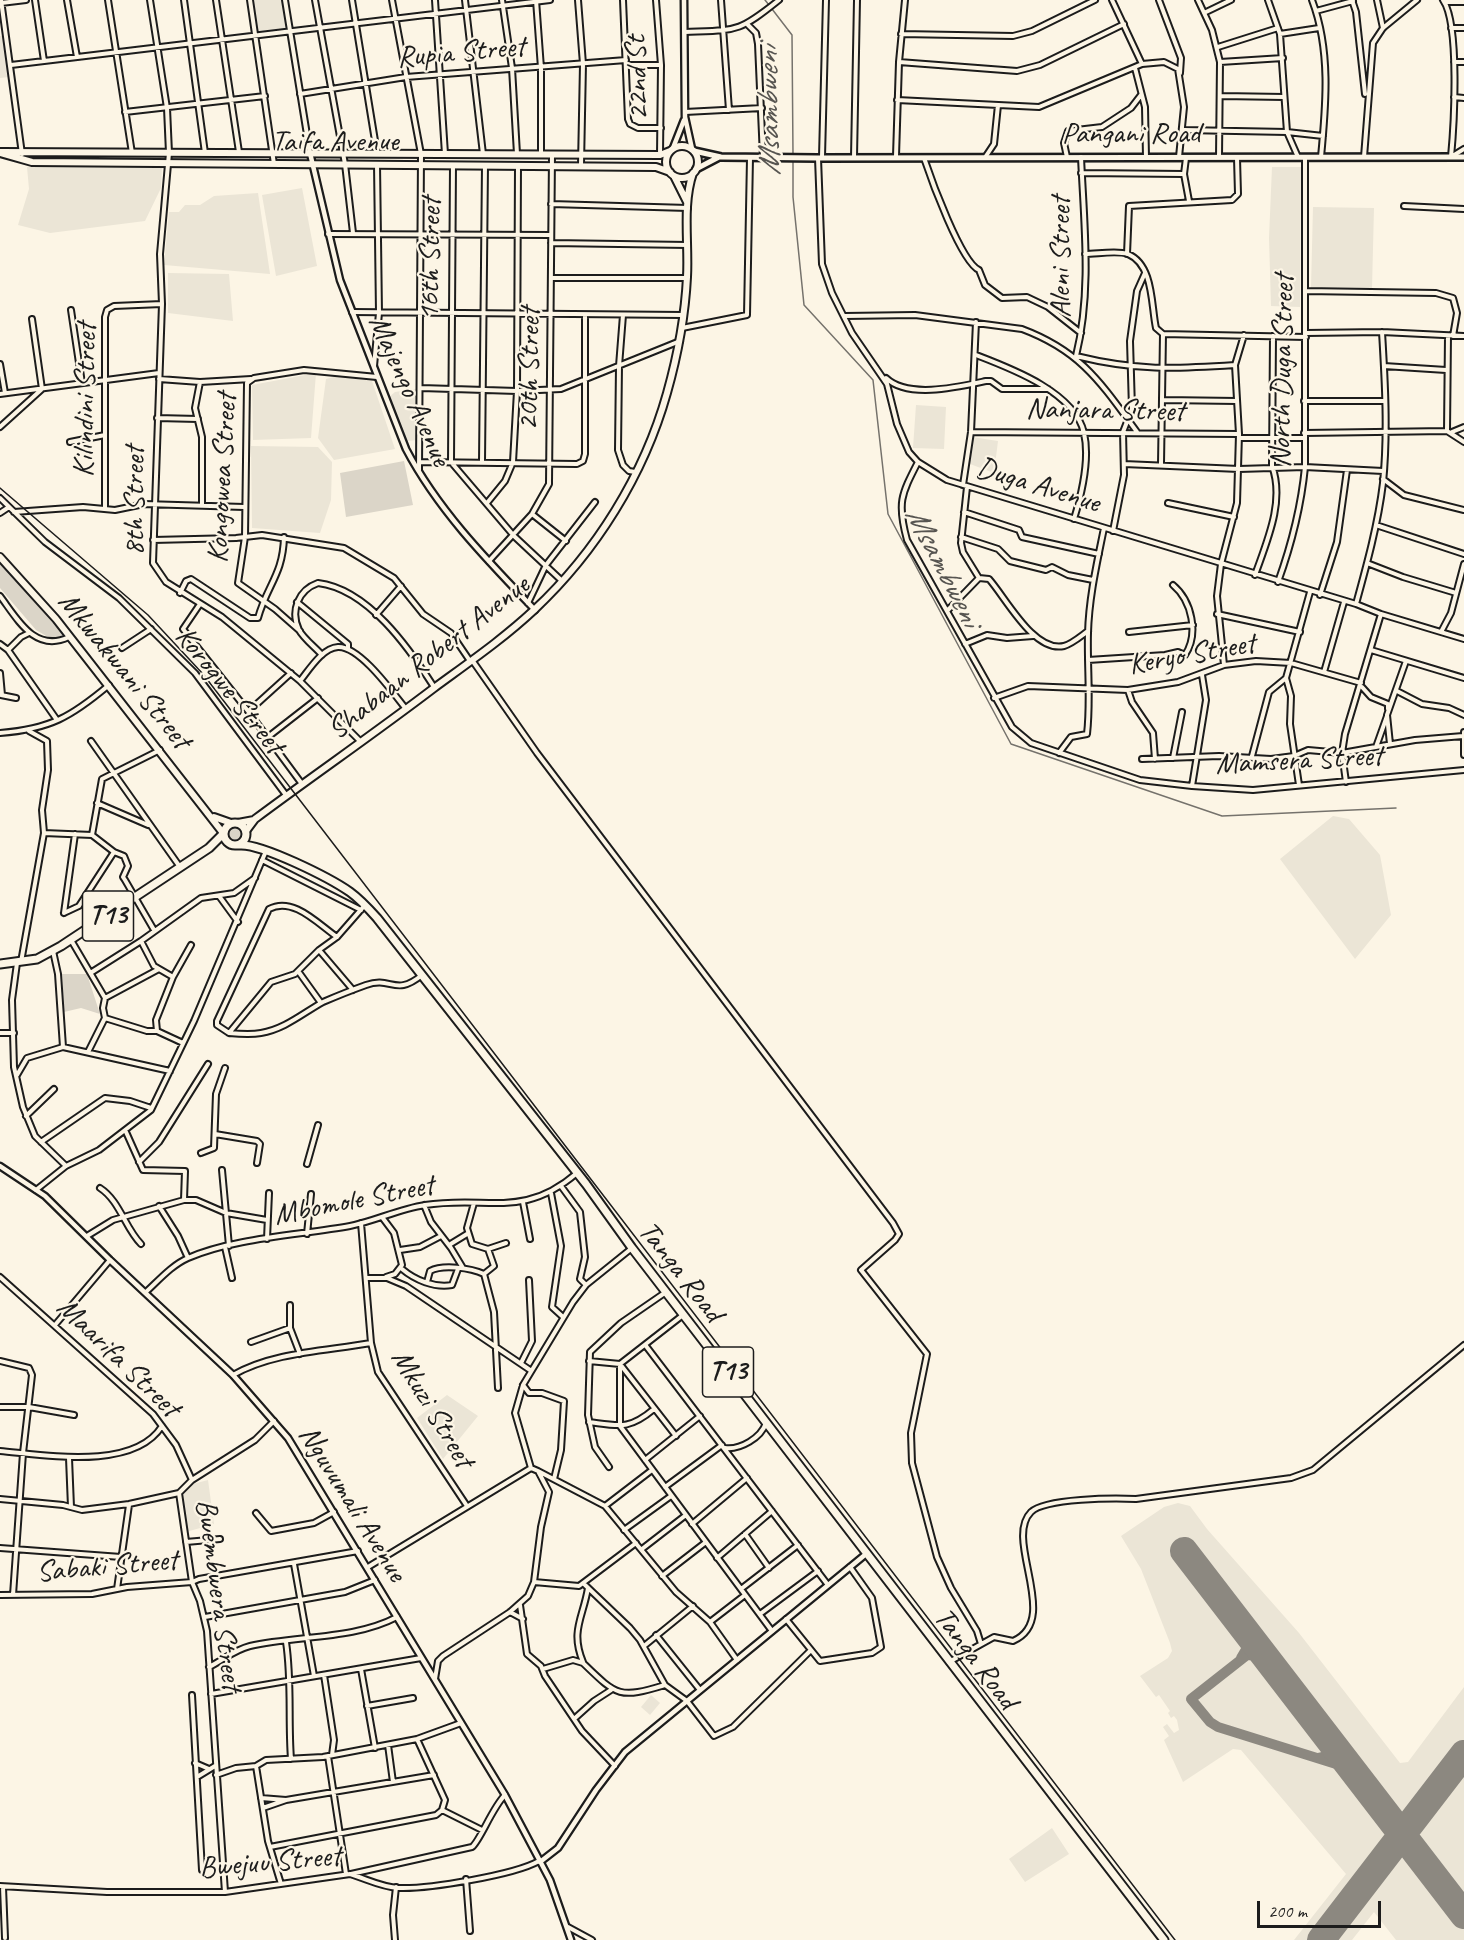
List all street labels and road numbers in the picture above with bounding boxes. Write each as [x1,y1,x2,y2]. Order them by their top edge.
street label: Rupia Street [396,29,526,77]
street label: 22nd St [619,35,657,121]
street label: Pangani Road [1062,116,1200,152]
street label: Taifa Avenue [272,124,398,160]
street label: Aleni Street [1043,196,1079,318]
street label: 16th Street [412,197,450,321]
street label: North Duga Street [1263,274,1303,468]
street label: 20th Street [511,307,549,431]
street label: Majengo Avenue [360,310,458,472]
street label: Kilindini Street [67,323,105,477]
street label: Kongowea Street [201,392,245,564]
street label: Nanjara Street [1025,392,1185,430]
street label: 8th Street [117,446,153,556]
street label: Duga Avenue [972,450,1104,522]
street label: Shabaan Robert Avenue [321,568,537,748]
street label: Mkwakwani Street [50,585,198,757]
street label: Korogwe Street [167,620,291,762]
street label: Keryo Street [1126,626,1258,684]
street label: Mamsera Street [1215,739,1383,783]
road number: T13 [82,891,134,941]
street label: Mbomole Street [271,1168,437,1234]
street label: Tanga Road [630,1215,730,1329]
street label: Maarifa Street [49,1290,187,1426]
street label: Mkuzi Street [383,1343,481,1475]
road number: T13 [702,1347,754,1397]
street label: Nguvumali Avenue [290,1419,414,1589]
street label: Bwembwera Street [187,1497,249,1693]
street label: Sabaki Street [35,1543,179,1591]
street label: Tanga Road [925,1601,1025,1717]
street label: Bwejuu Street [198,1839,342,1887]

